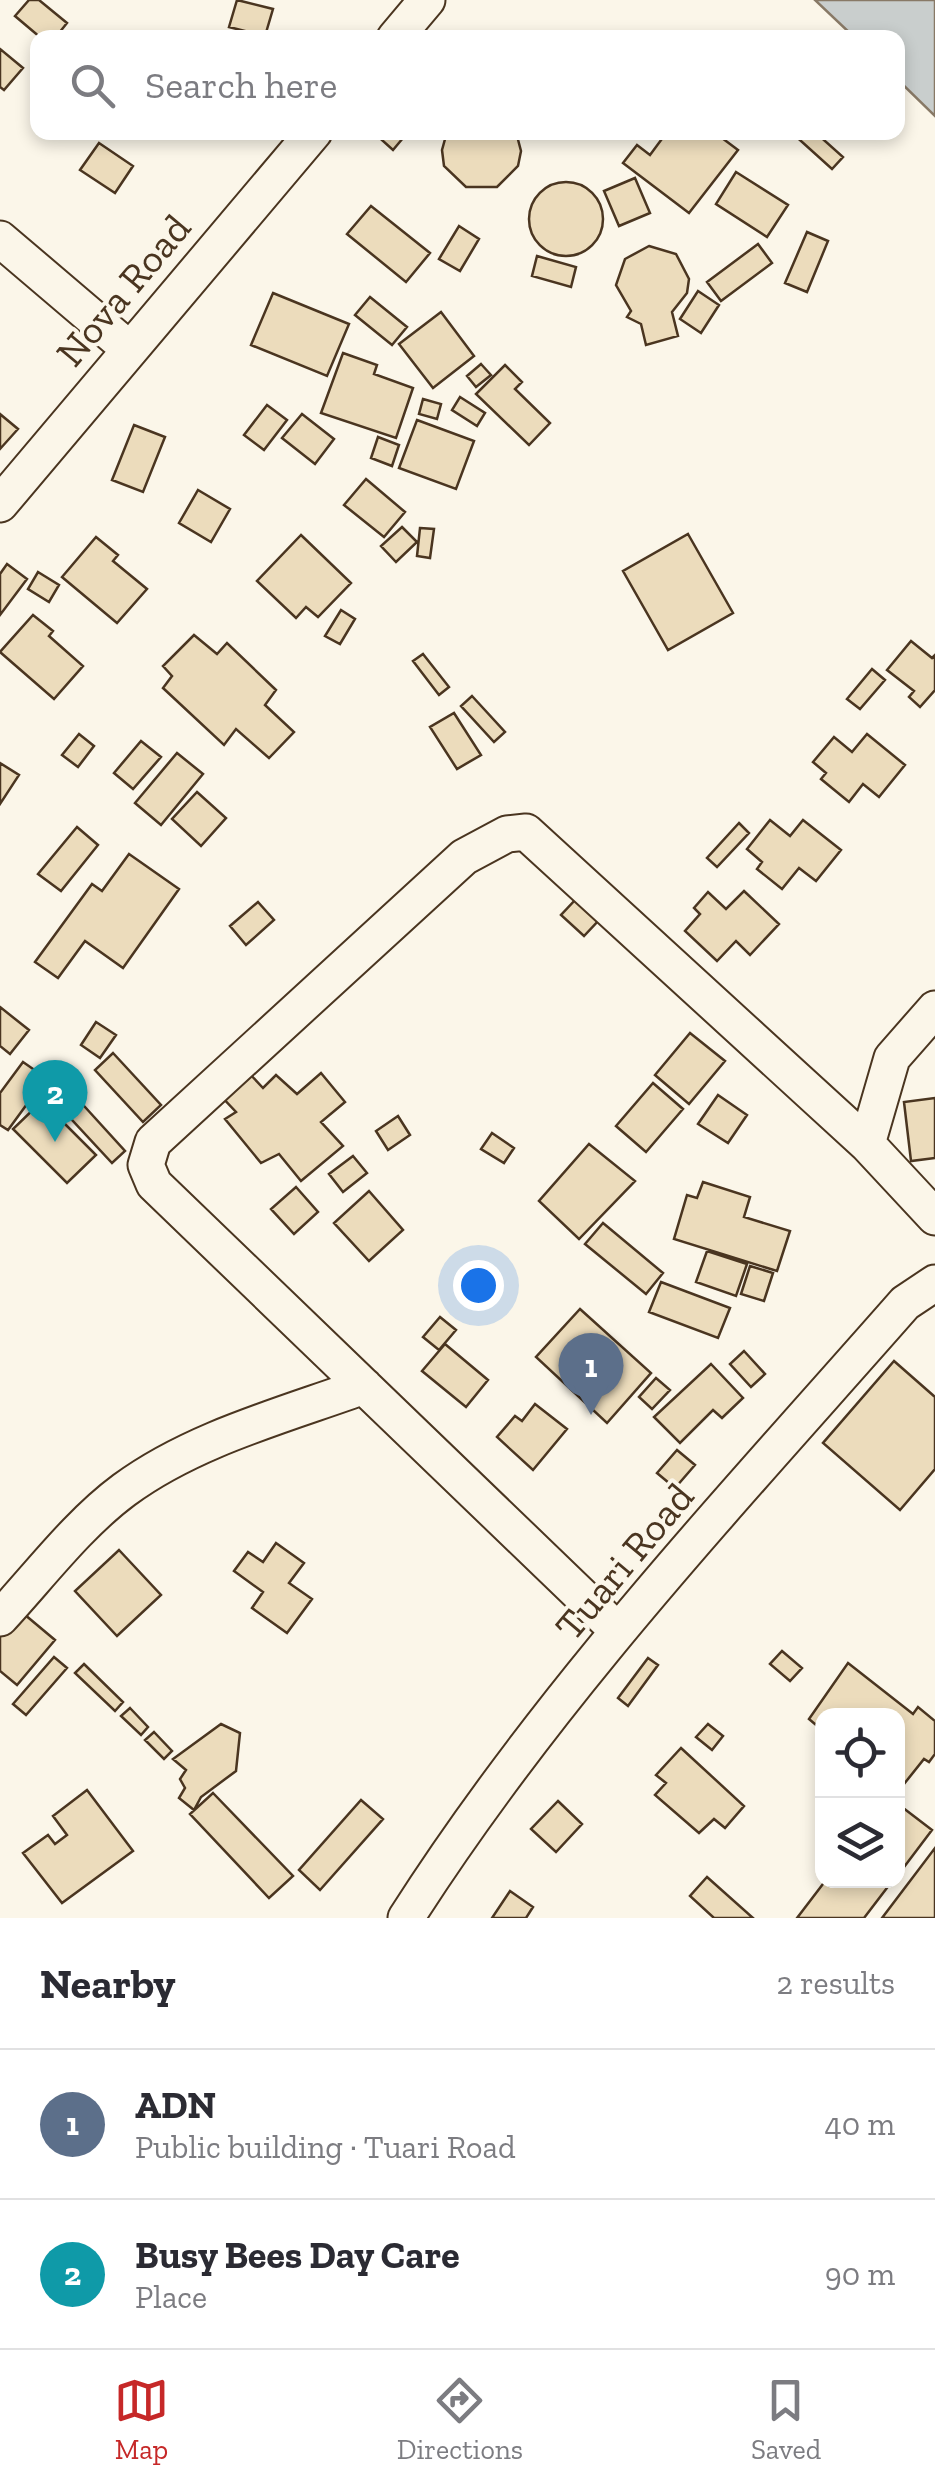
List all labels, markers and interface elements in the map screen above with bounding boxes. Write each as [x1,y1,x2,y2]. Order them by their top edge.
search box [30,30,905,140]
icon: search [65,58,120,113]
text: Search here [145,62,337,108]
street label: Nova Road [46,204,200,376]
pin: 2 [22,1060,88,1142]
your location [453,1260,504,1311]
pin: 1 [558,1332,624,1415]
street label: Tuari Road [545,1473,703,1649]
map controls [815,1708,905,1888]
button: locate [815,1708,905,1798]
button: layers [815,1798,905,1888]
text: Nearby [40,1958,176,2009]
text: 2 results [776,1964,895,2002]
text: ADN [135,2082,216,2128]
text: 1 [66,2105,79,2143]
text: 40 m [824,2105,895,2143]
text: Public building · Tuari Road [135,2128,516,2166]
text: Busy Bees Day Care [135,2232,460,2278]
text: 2 [64,2255,81,2293]
text: 90 m [825,2255,895,2293]
text: Place [135,2278,207,2316]
tab: Map [114,2373,169,2466]
tab: Directions [397,2373,523,2466]
tab: Saved [751,2373,821,2466]

